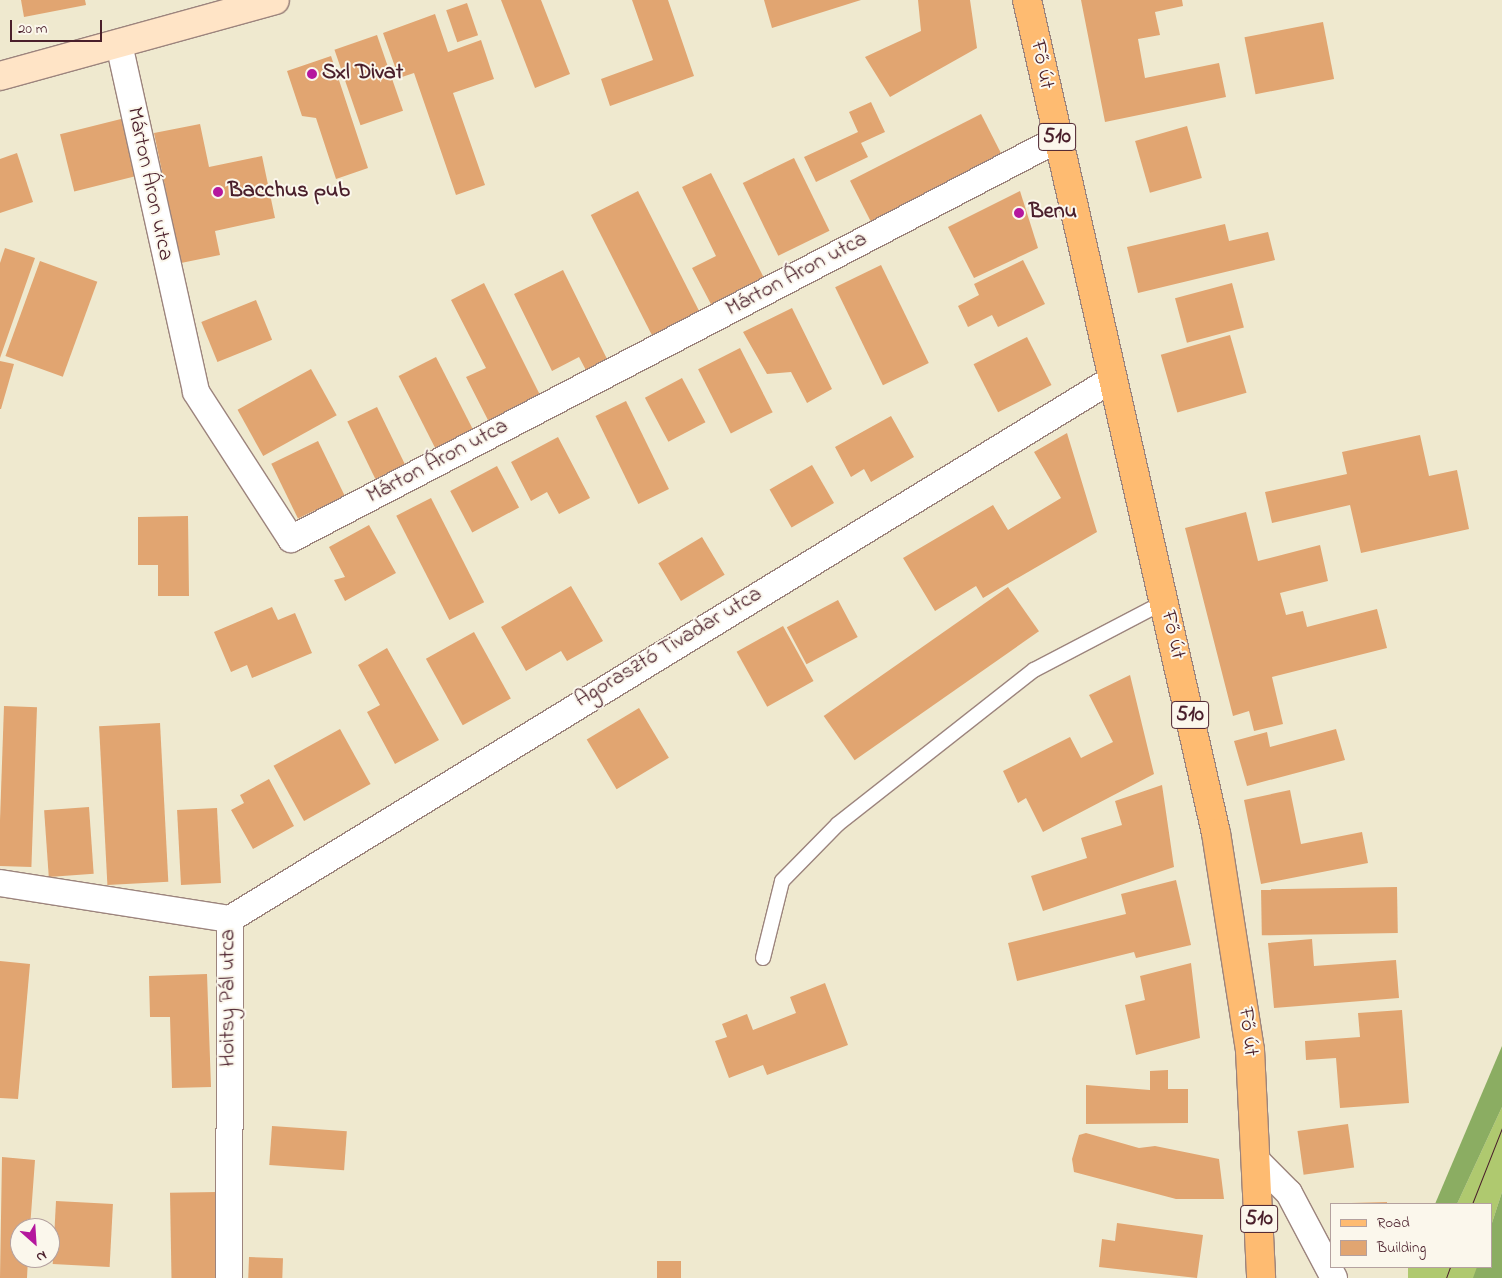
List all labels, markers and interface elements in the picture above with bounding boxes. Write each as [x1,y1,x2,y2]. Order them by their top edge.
scale bar [12,10,105,42]
text: 20 m [18,18,47,40]
street label: Fő út [1023,38,1059,92]
place label: Sxl Divat [322,61,403,87]
marker: Sxl Divat [306,68,318,80]
street label: Márton Áron utca [120,105,178,263]
road number: 510 [1037,118,1077,156]
place label: Bacchus pub [228,179,350,205]
marker: Bacchus pub [212,186,224,198]
place label: Benu [1029,200,1077,226]
marker: Benu [1013,207,1025,219]
street label: Márton Áron utca [722,227,872,323]
street label: Márton Áron utca [363,414,513,510]
street label: Agorasztó Tivadar utca [571,582,767,714]
street label: Fő út [1154,608,1190,662]
road number: 510 [1170,696,1210,734]
street label: Hoitsy Pál utca [216,929,242,1067]
street label: Fő út [1231,1006,1263,1058]
road number: 510 [1239,1200,1279,1238]
legend [1330,1203,1492,1268]
text: Road [1377,1212,1410,1234]
north arrow [10,1218,60,1268]
text: Building [1377,1237,1426,1259]
text: N [33,1245,50,1268]

